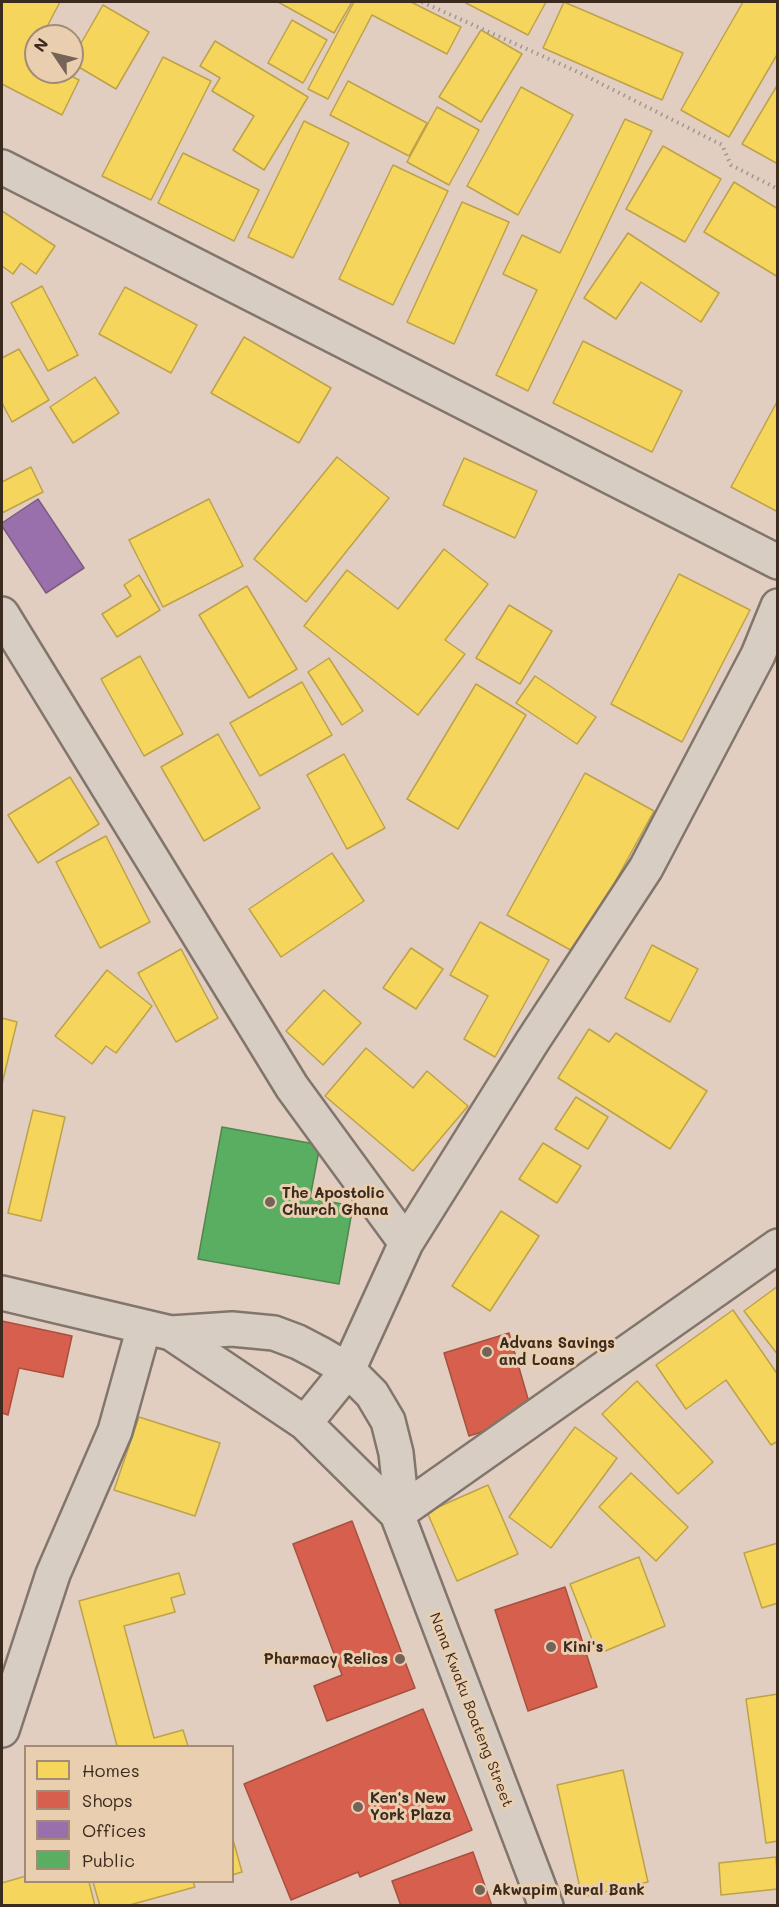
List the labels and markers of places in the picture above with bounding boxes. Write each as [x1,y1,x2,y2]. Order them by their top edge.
place label: The Apostolic Church Ghana [282,1184,389,1219]
marker: The Apostolic Church Ghana [263,1195,277,1209]
place label: Advans Savings and Loans [499,1334,615,1369]
marker: Advans Savings and Loans [480,1345,494,1359]
place label: Kini's [563,1638,603,1656]
marker: Kini's [544,1640,558,1654]
place label: Pharmacy Relics [263,1650,388,1668]
marker: Pharmacy Relics [393,1652,407,1666]
place label: Ken's New York Plaza [370,1789,451,1824]
marker: Ken's New York Plaza [351,1800,365,1814]
place label: Akwapim Rural Bank [492,1881,645,1899]
marker: Akwapim Rural Bank [473,1883,487,1897]

